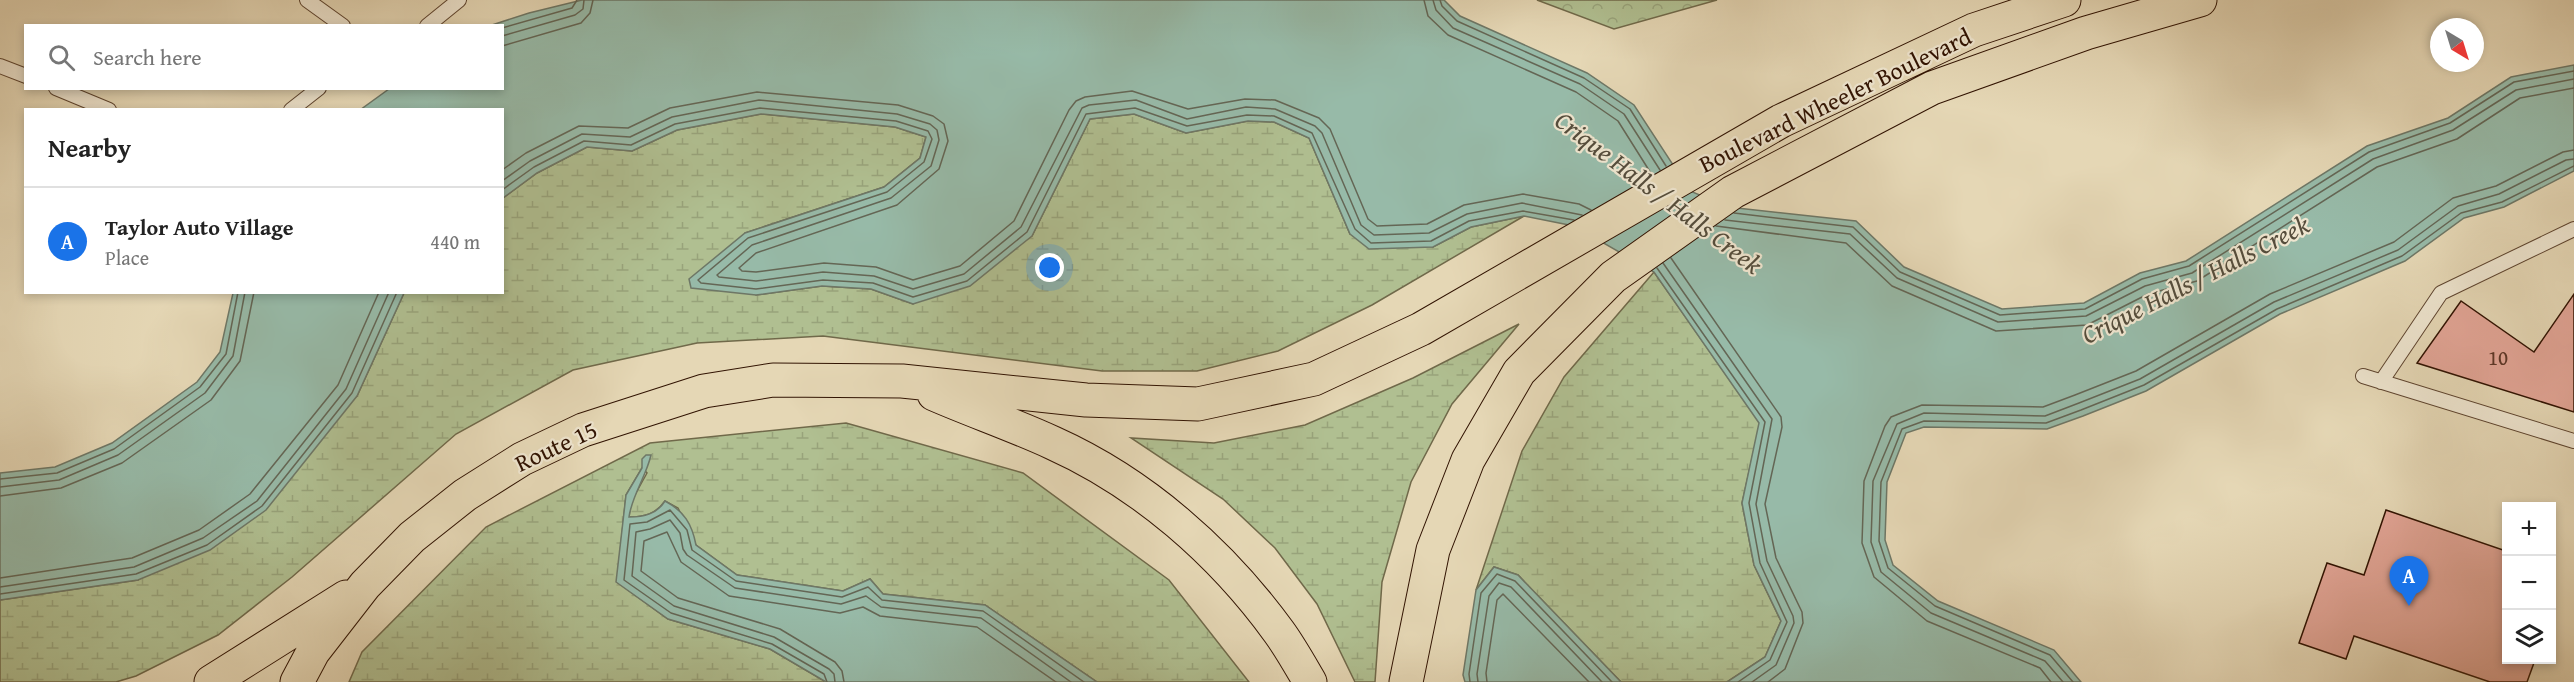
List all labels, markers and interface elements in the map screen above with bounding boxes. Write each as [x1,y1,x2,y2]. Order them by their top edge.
north arrow [2430,18,2484,72]
street label: Boulevard Wheeler Boulevard [1693,19,1977,181]
search box [24,24,504,90]
icon: search [45,41,78,74]
text: Search here [93,41,202,73]
water label: Crique Halls / Halls Creek [1547,101,1771,283]
text: Nearby [48,128,131,167]
water label: Crique Halls / Halls Creek [2074,205,2316,353]
text: Taylor Auto Village [105,211,294,243]
text: A [61,227,74,256]
text: 440 m [430,227,480,256]
text: Place [105,243,149,272]
your location [1035,253,1064,282]
house number: 10 [2488,342,2508,373]
street label: Route 15 [509,412,603,480]
map controls [2502,502,2556,664]
button: + [2502,502,2556,556]
pin: A [2390,556,2428,606]
button: − [2502,556,2556,610]
button: layers [2502,610,2556,664]

